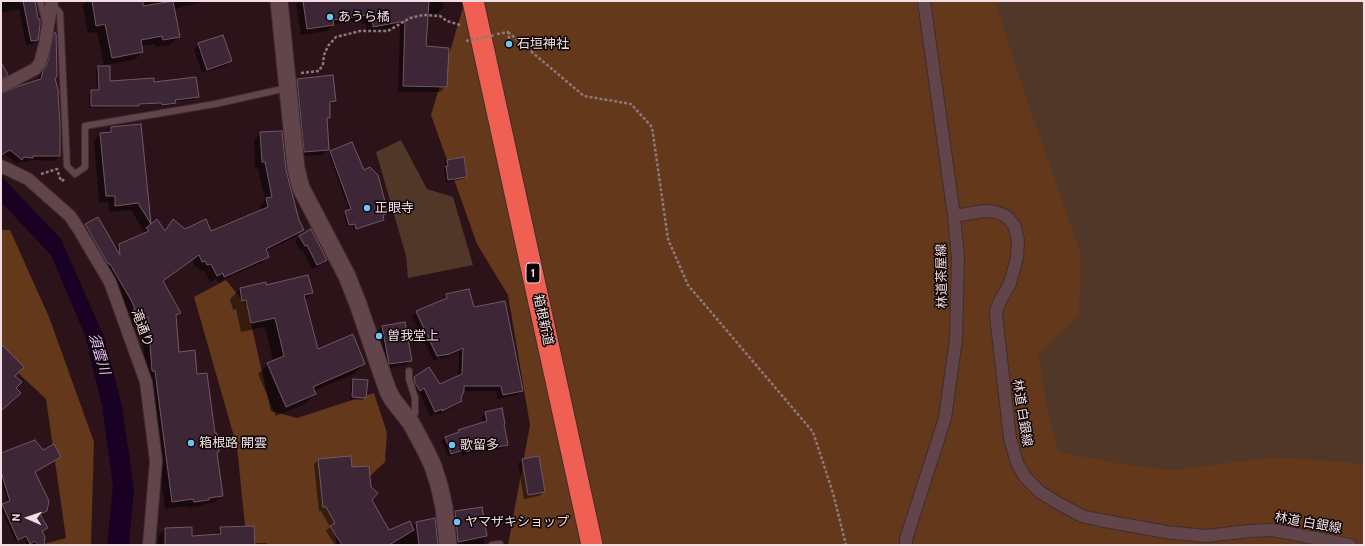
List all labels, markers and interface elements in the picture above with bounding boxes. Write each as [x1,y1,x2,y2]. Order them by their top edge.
place label: あうら橘 [338,9,390,25]
marker: あうら橘 [325,12,335,22]
place label: 石垣神社 [517,36,569,52]
marker: 石垣神社 [504,39,514,49]
place label: 正眼寺 [375,200,414,216]
marker: 正眼寺 [362,203,372,213]
street label: 林道茶屋線 [934,243,950,309]
road number: 1 [526,263,540,283]
street label: 箱根新道 [530,293,556,347]
street label: 滝通り [128,307,156,349]
place label: 曽我堂上 [387,328,439,344]
water label: 須雲川 [85,331,113,377]
marker: 曽我堂上 [374,331,384,341]
street label: 林道 白銀線 [1009,378,1035,448]
place label: 箱根路 開雲 [199,435,267,451]
place label: 歌留多 [460,437,499,453]
marker: 箱根路 開雲 [186,438,196,448]
marker: 歌留多 [447,440,457,450]
north arrow [8,498,48,538]
street label: 林道 白銀線 [1273,509,1343,537]
text: N [9,513,23,522]
place label: ヤマザキショップ [465,514,569,530]
marker: ヤマザキショップ [452,517,462,527]

